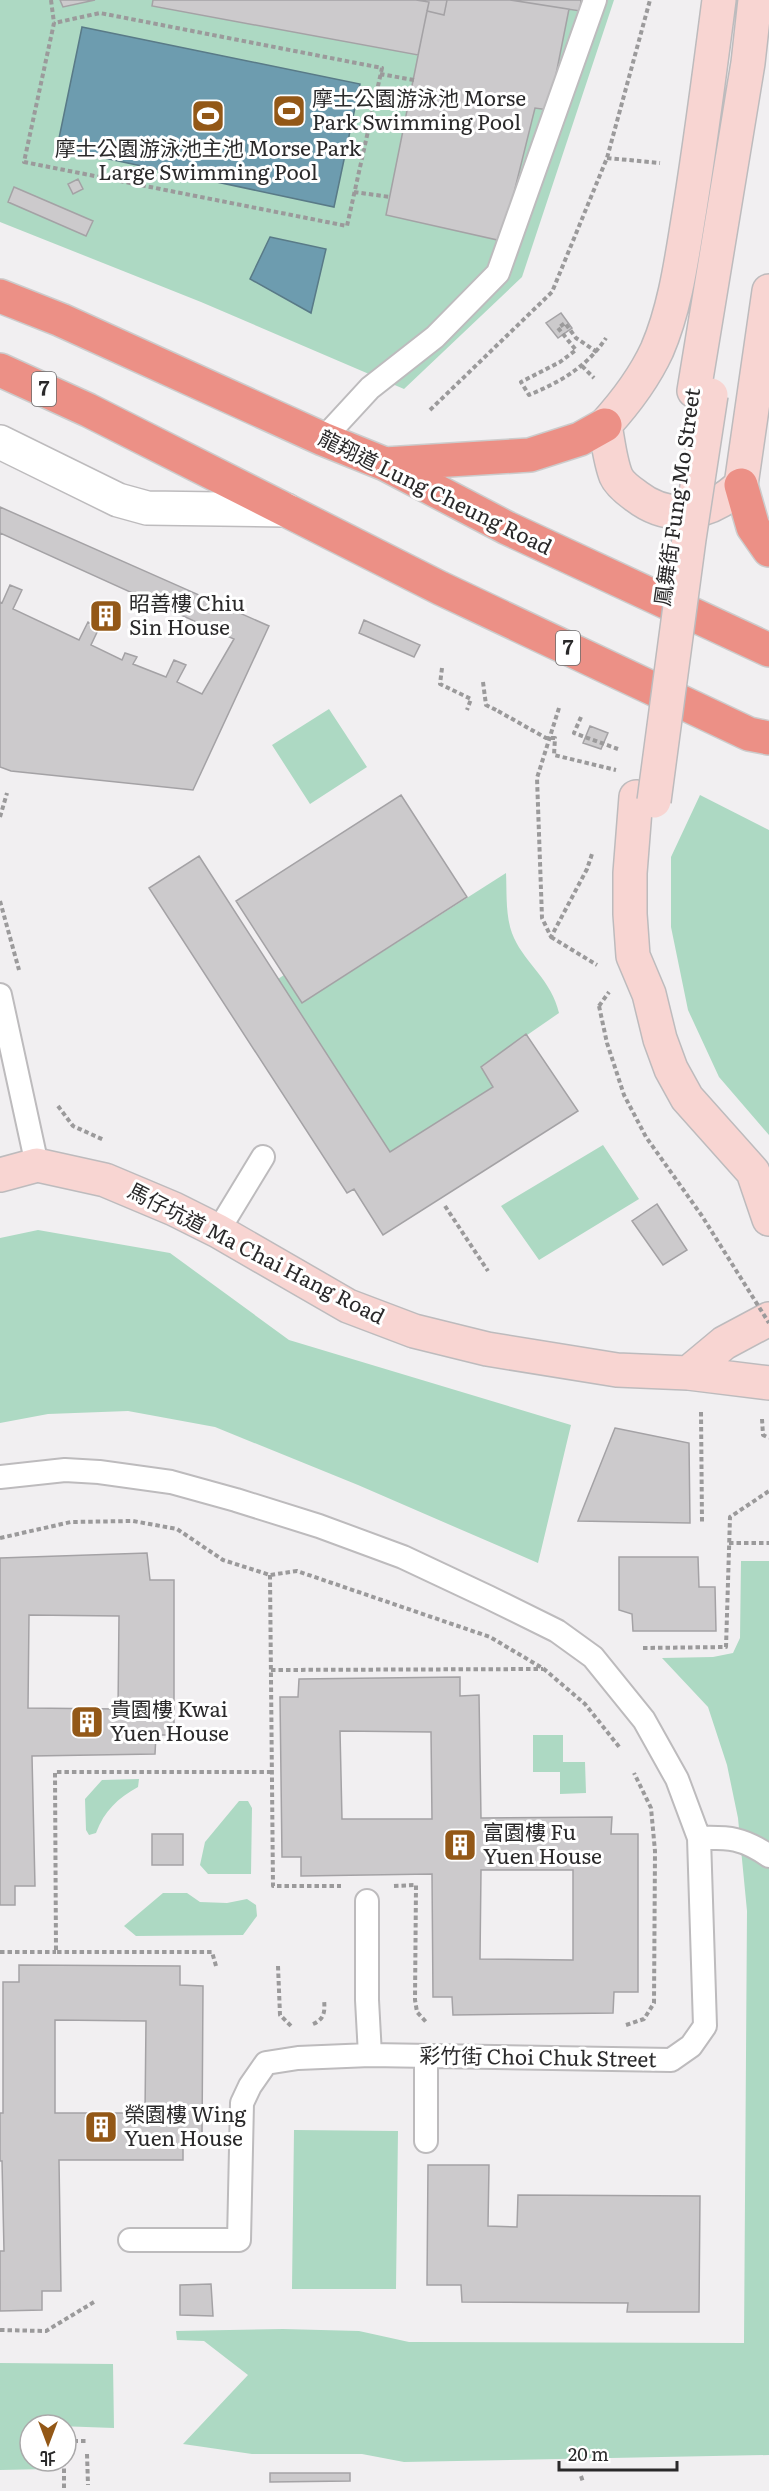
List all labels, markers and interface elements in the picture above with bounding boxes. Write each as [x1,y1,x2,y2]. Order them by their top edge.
place label: 摩士公園游泳池 Morse Park Swimming Pool [312,81,526,136]
sports icon: 摩士公園游泳池 Morse Park Swimming Pool [271,93,307,129]
sports icon: 摩士公園游泳池主池 Morse Park Large Swimming Pool [190,98,226,134]
place label: 摩士公園游泳池主池 Morse Park Large Swimming Pool [55,131,361,186]
road number: 7 [32,372,56,406]
street label: 鳳舞街 Fung Mo Street [645,385,706,608]
street label: 龍翔道 Lung Cheung Road [314,421,558,561]
place label: 昭善樓 Chiu Sin House [129,586,245,641]
building icon: 昭善樓 Chiu Sin House [88,598,124,634]
road number: 7 [556,631,580,665]
street label: 馬仔坑道 Ma Chai Hang Road [123,1173,391,1330]
place label: 貴園樓 Kwai Yuen House [110,1692,229,1747]
building icon: 貴園樓 Kwai Yuen House [69,1704,105,1740]
place label: 富園樓 Fu Yuen House [483,1815,602,1870]
building icon: 富園樓 Fu Yuen House [442,1827,478,1863]
street label: 彩竹街 Choi Chuk Street [419,2038,657,2073]
place label: 榮園樓 Wing Yuen House [124,2097,247,2152]
building icon: 榮園樓 Wing Yuen House [83,2109,119,2145]
north arrow [18,2413,78,2473]
scale bar [559,2434,678,2472]
text: 20 m [568,2440,609,2467]
text: 北 [40,2447,56,2471]

